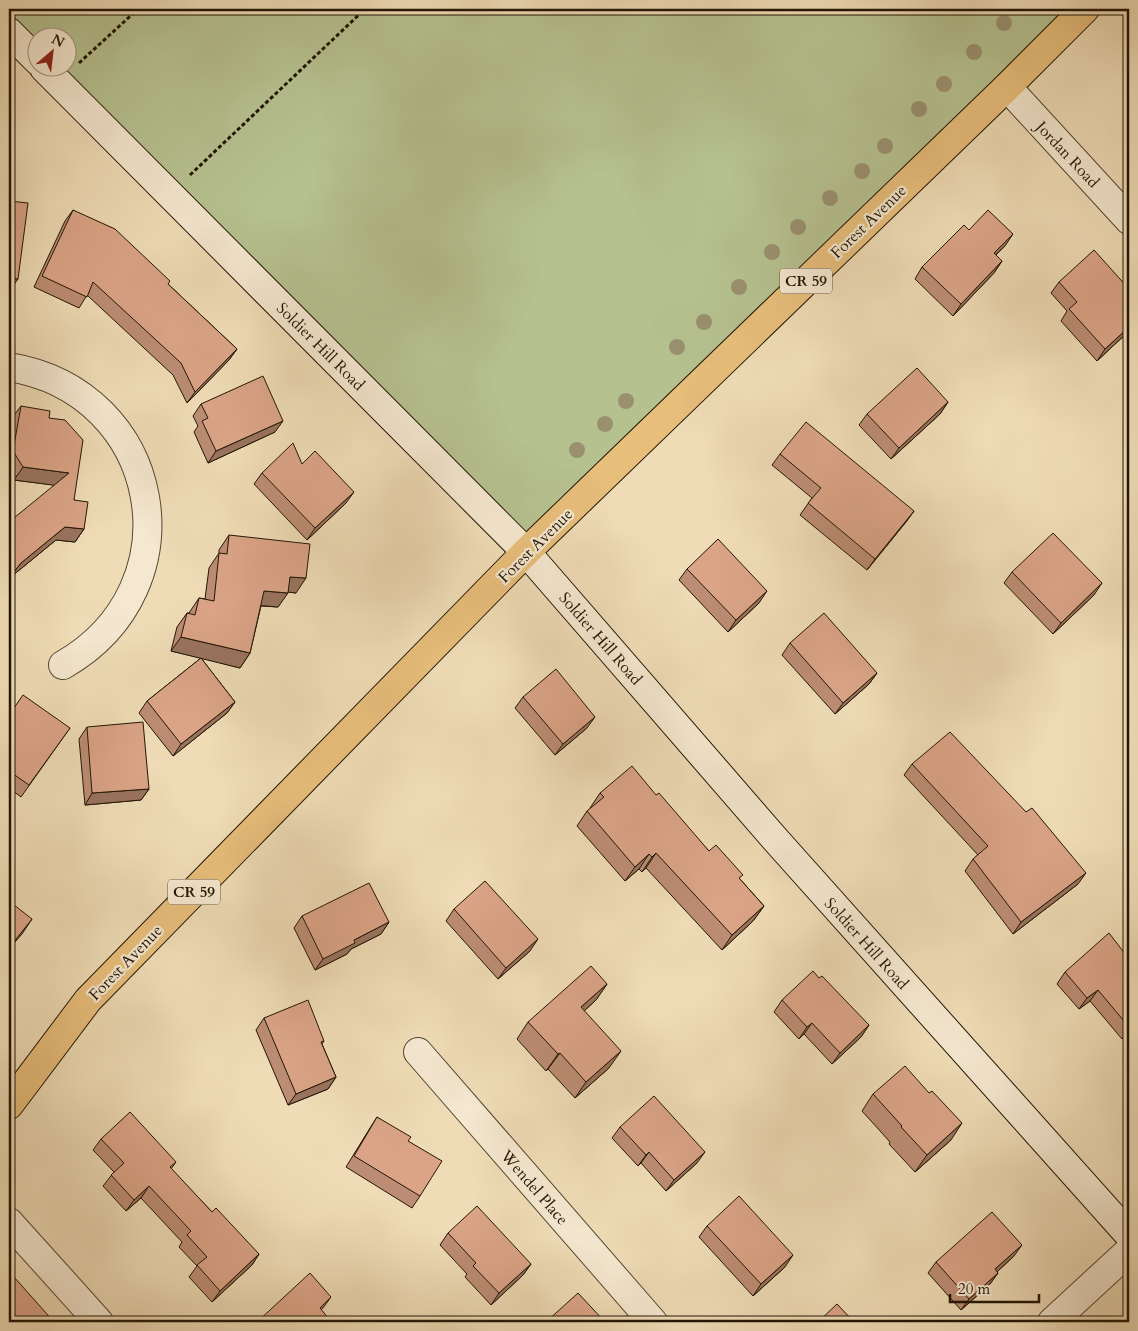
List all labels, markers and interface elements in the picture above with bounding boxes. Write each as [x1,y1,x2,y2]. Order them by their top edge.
north arrow [28,28,78,78]
text: N [48,30,68,52]
street label: Jordan Road [1029,115,1104,193]
street label: Forest Avenue [826,180,911,263]
road number: CR 59 [780,268,832,294]
street label: Soldier Hill Road [271,298,370,396]
street label: Forest Avenue [493,503,578,588]
street label: Soldier Hill Road [554,587,647,690]
road number: CR 59 [168,880,220,904]
street label: Soldier Hill Road [819,893,914,995]
street label: Forest Avenue [84,920,167,1005]
street label: Wendel Place [495,1145,573,1230]
scale bar [950,1271,1039,1303]
text: 20 m [958,1279,990,1299]

